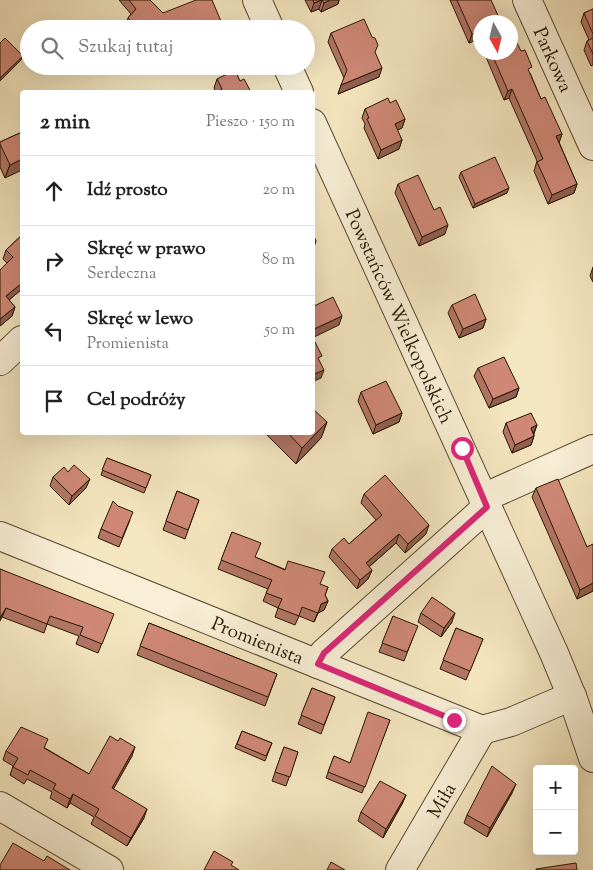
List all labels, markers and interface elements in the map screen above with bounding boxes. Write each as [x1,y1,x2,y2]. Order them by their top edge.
north arrow [473,15,518,60]
search box [20,20,315,75]
street label: Parkowa [525,23,578,97]
icon: search [38,34,66,62]
text: Szukaj tutaj [78,34,173,61]
text: 2 min [40,108,90,138]
text: Pieszo · 150 m [206,111,295,134]
icon: ahead [40,177,68,205]
text: Idź prosto [87,177,168,204]
text: 20 m [262,179,295,202]
street label: Powstańców Wielkopolskich [337,205,458,429]
text: Skręć w prawo [87,236,206,263]
icon: right [40,247,68,275]
text: 80 m [262,249,295,272]
text: Serdeczna [87,263,156,286]
text: Skręć w lewo [87,306,193,333]
icon: left [40,317,68,345]
text: 50 m [264,319,295,342]
text: Promienista [87,333,169,356]
icon: arrive [40,387,68,415]
text: Cel podróży [87,387,186,414]
route start [451,437,474,460]
street label: Promienista [207,611,307,673]
route end [443,709,466,732]
map controls [533,765,578,855]
button: + [533,765,578,810]
street label: Miła [422,778,464,824]
button: − [533,810,578,855]

